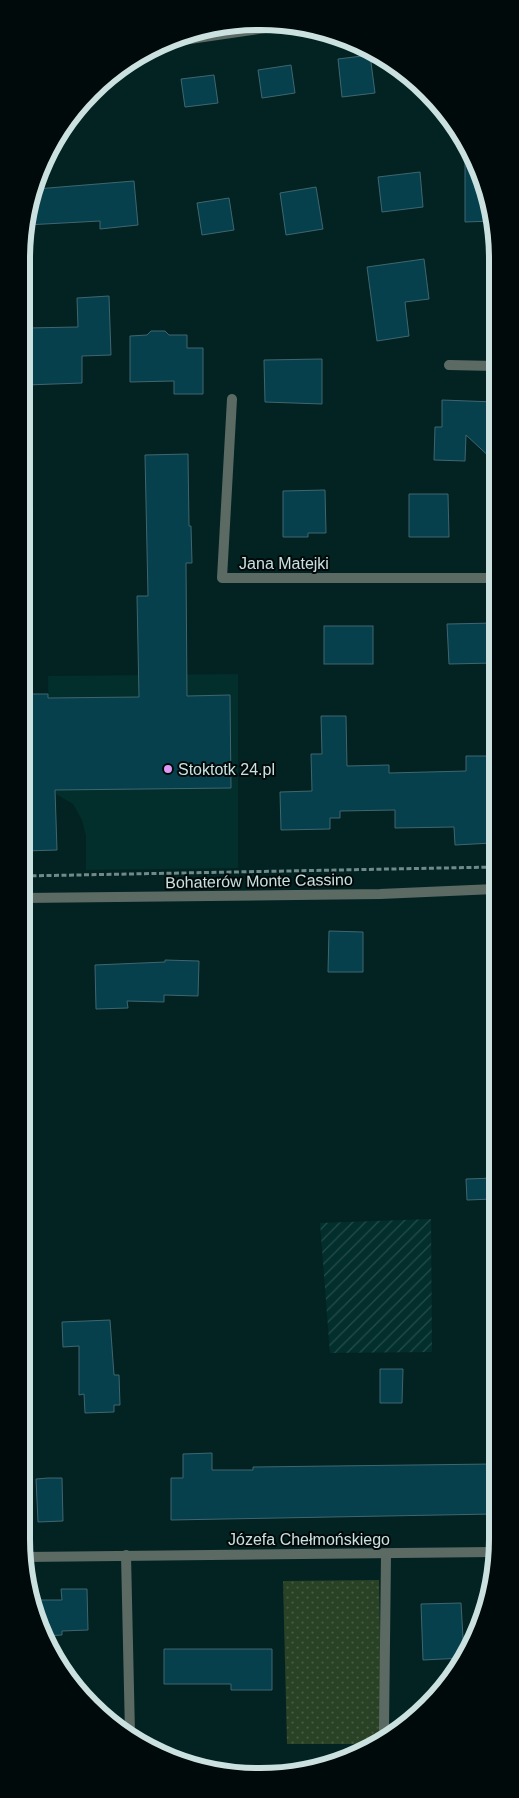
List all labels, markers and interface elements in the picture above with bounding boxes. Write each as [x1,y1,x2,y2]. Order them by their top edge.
street label: Jana Matejki [239,555,329,572]
place label: Stoktotk 24.pl [178,761,275,778]
marker: Stoktotk 24.pl [162,763,174,775]
street label: Bohaterów Monte Cassino [165,871,353,891]
street label: Józefa Chełmońskiego [228,1531,390,1548]

